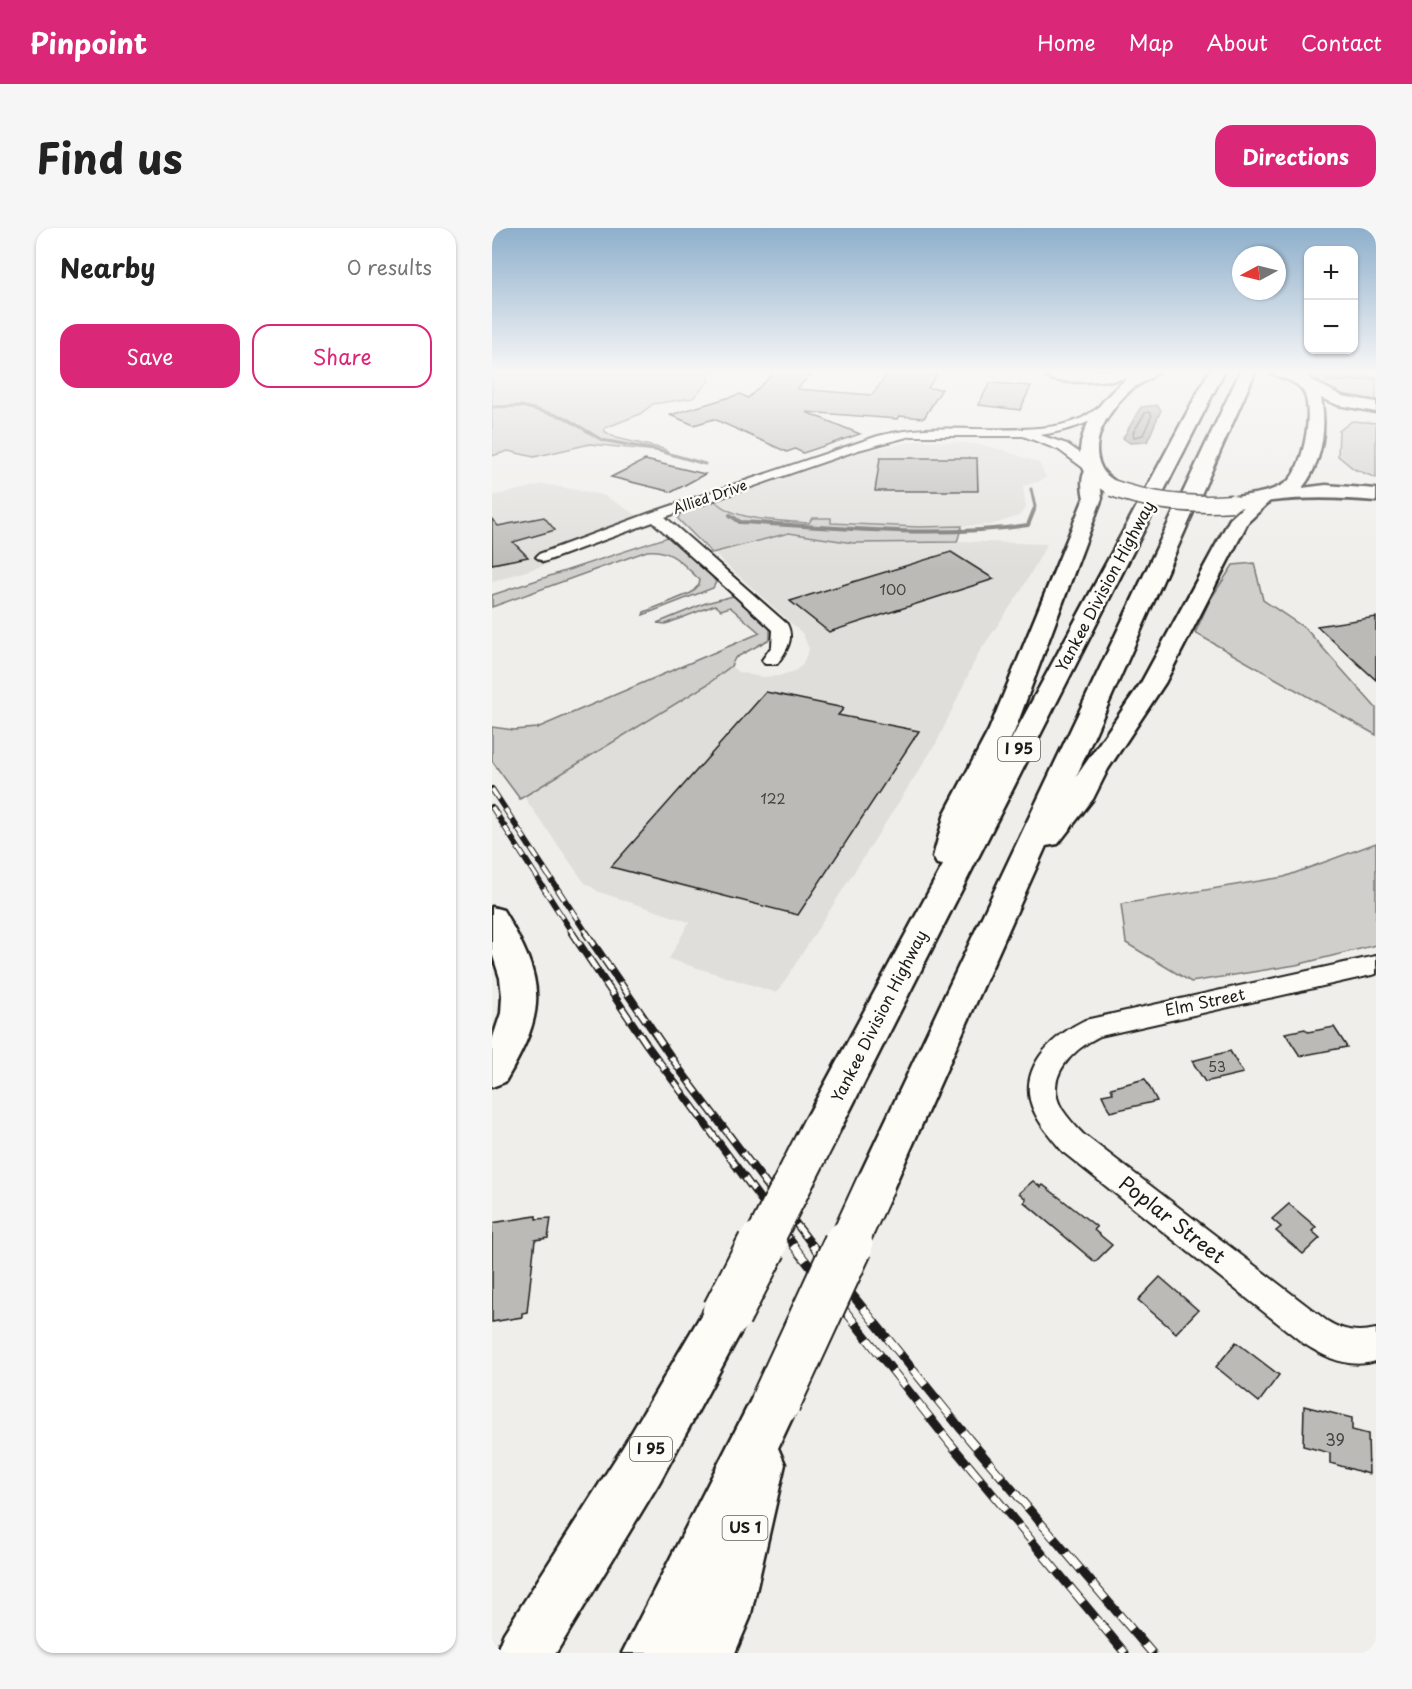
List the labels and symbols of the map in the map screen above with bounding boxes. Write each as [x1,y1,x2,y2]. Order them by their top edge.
north arrow [1232,246,1286,300]
street label: Allied Drive [670,474,750,519]
street label: Yankee Division Highway [1049,496,1159,675]
house number: 100 [880,579,906,600]
road number: I 95 [998,737,1040,761]
house number: 122 [760,788,786,809]
street label: Yankee Division Highway [824,925,932,1106]
street label: Elm Street [1163,981,1247,1021]
house number: 53 [1208,1056,1226,1077]
street label: Poplar Street [1113,1168,1232,1270]
house number: 39 [1325,1427,1345,1451]
road number: I 95 [630,1437,672,1461]
road number: US 1 [722,1516,768,1540]

